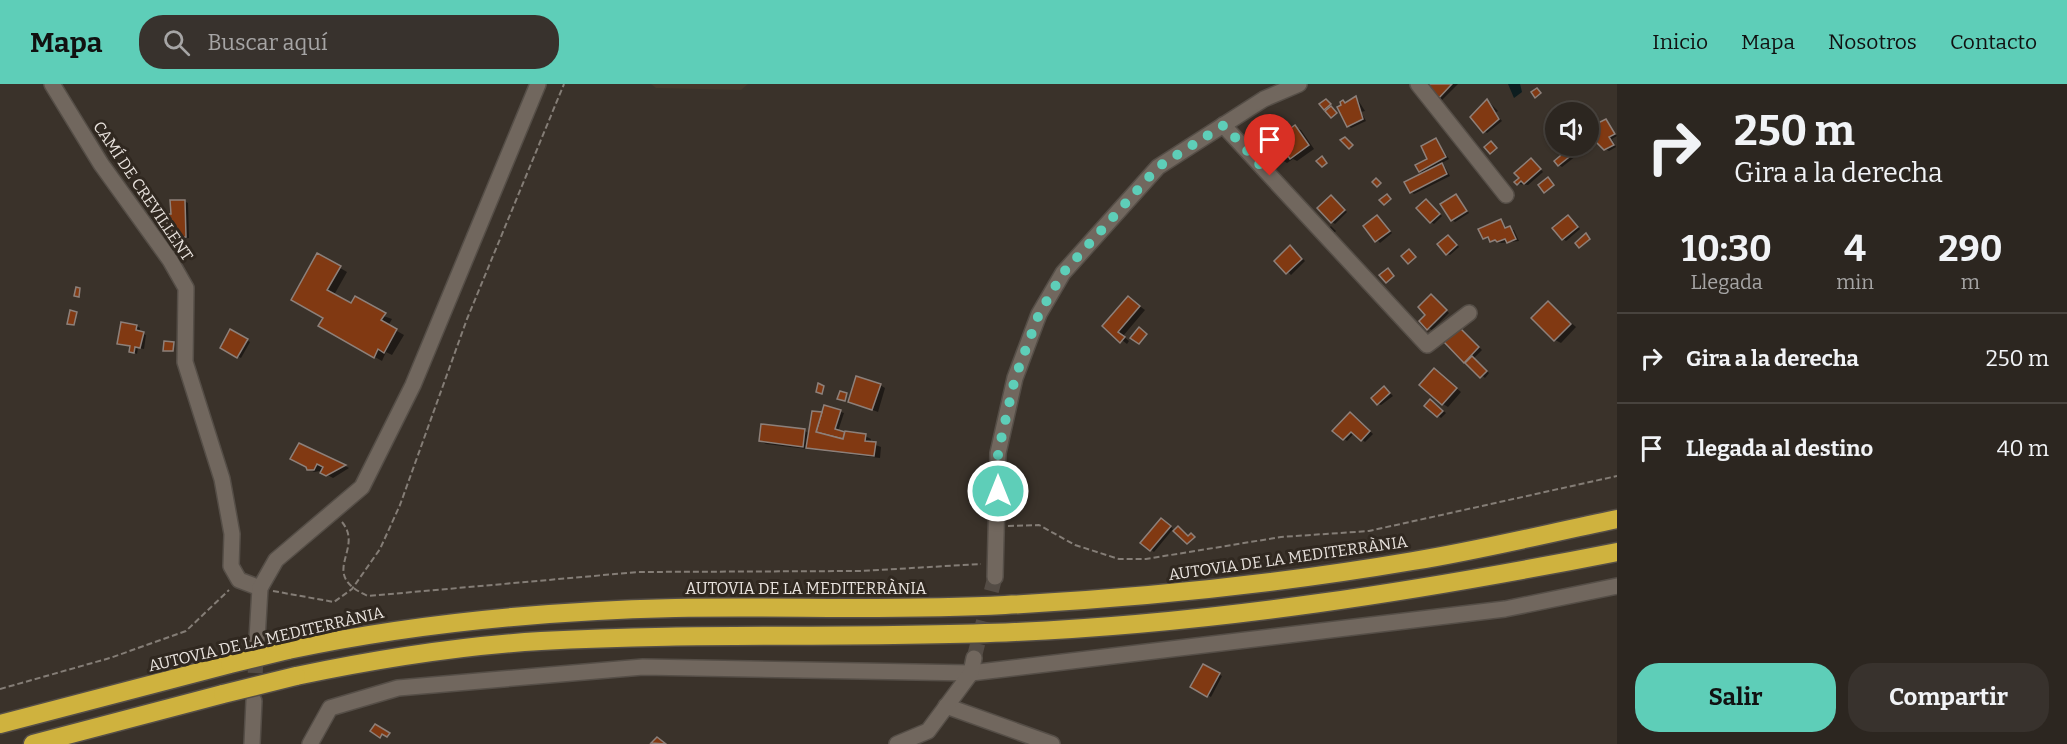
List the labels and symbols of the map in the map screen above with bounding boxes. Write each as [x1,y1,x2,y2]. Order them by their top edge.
pin [1244,114,1295,176]
street label: CAMÍ DE CREVILLENT [89,117,198,264]
position arrow [966,459,1030,523]
street label: AUTOVIA DE LA MEDITERRÀNIA [1167,531,1409,584]
street label: AUTOVIA DE LA MEDITERRÀNIA [685,578,927,598]
street label: AUTOVIA DE LA MEDITERRÀNIA [146,601,386,675]

